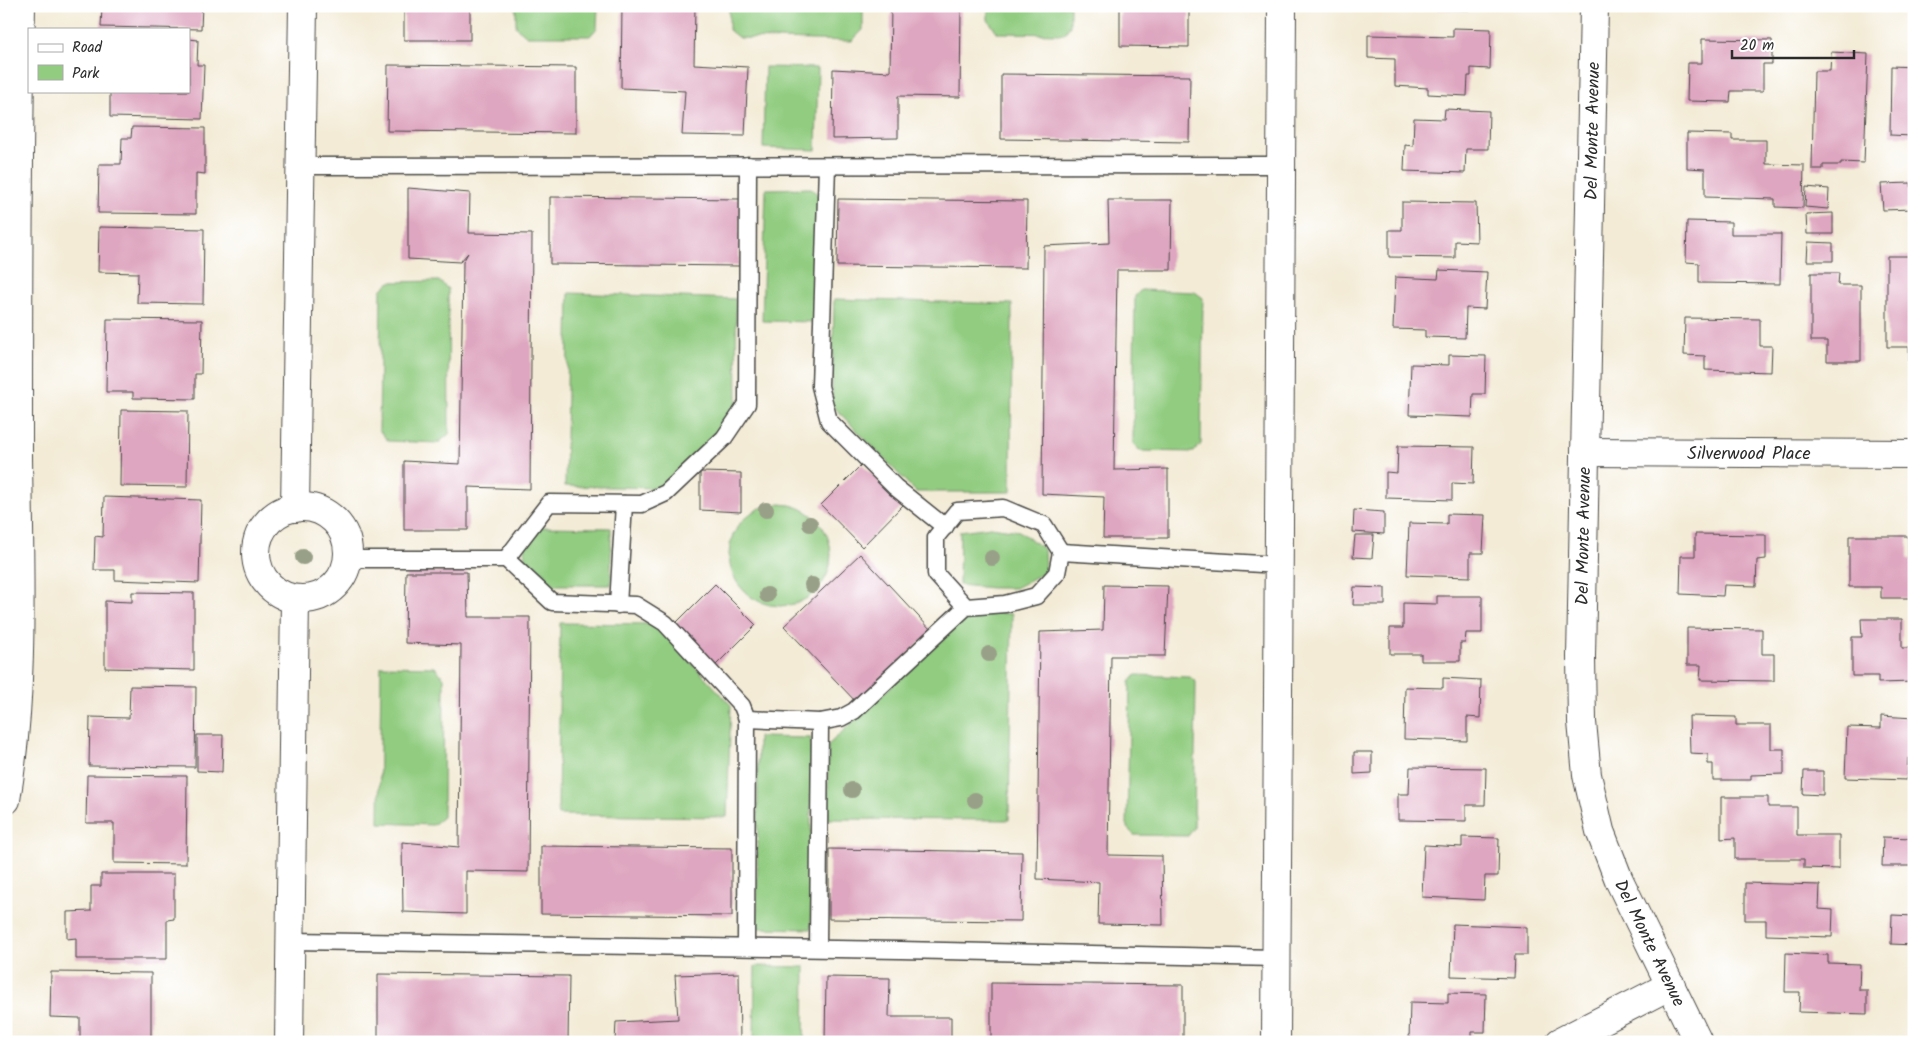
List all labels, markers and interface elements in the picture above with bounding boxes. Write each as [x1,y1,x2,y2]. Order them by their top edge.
legend [28,28,190,92]
scale bar [1732,28,1855,60]
text: 20 m [1740,34,1774,58]
text: Road [72,36,103,60]
street label: Del Monte Avenue [1578,61,1609,201]
text: Park [72,62,100,86]
street label: Silverwood Place [1687,440,1811,469]
street label: Del Monte Avenue [1569,466,1600,606]
street label: Del Monte Avenue [1605,875,1692,1012]

